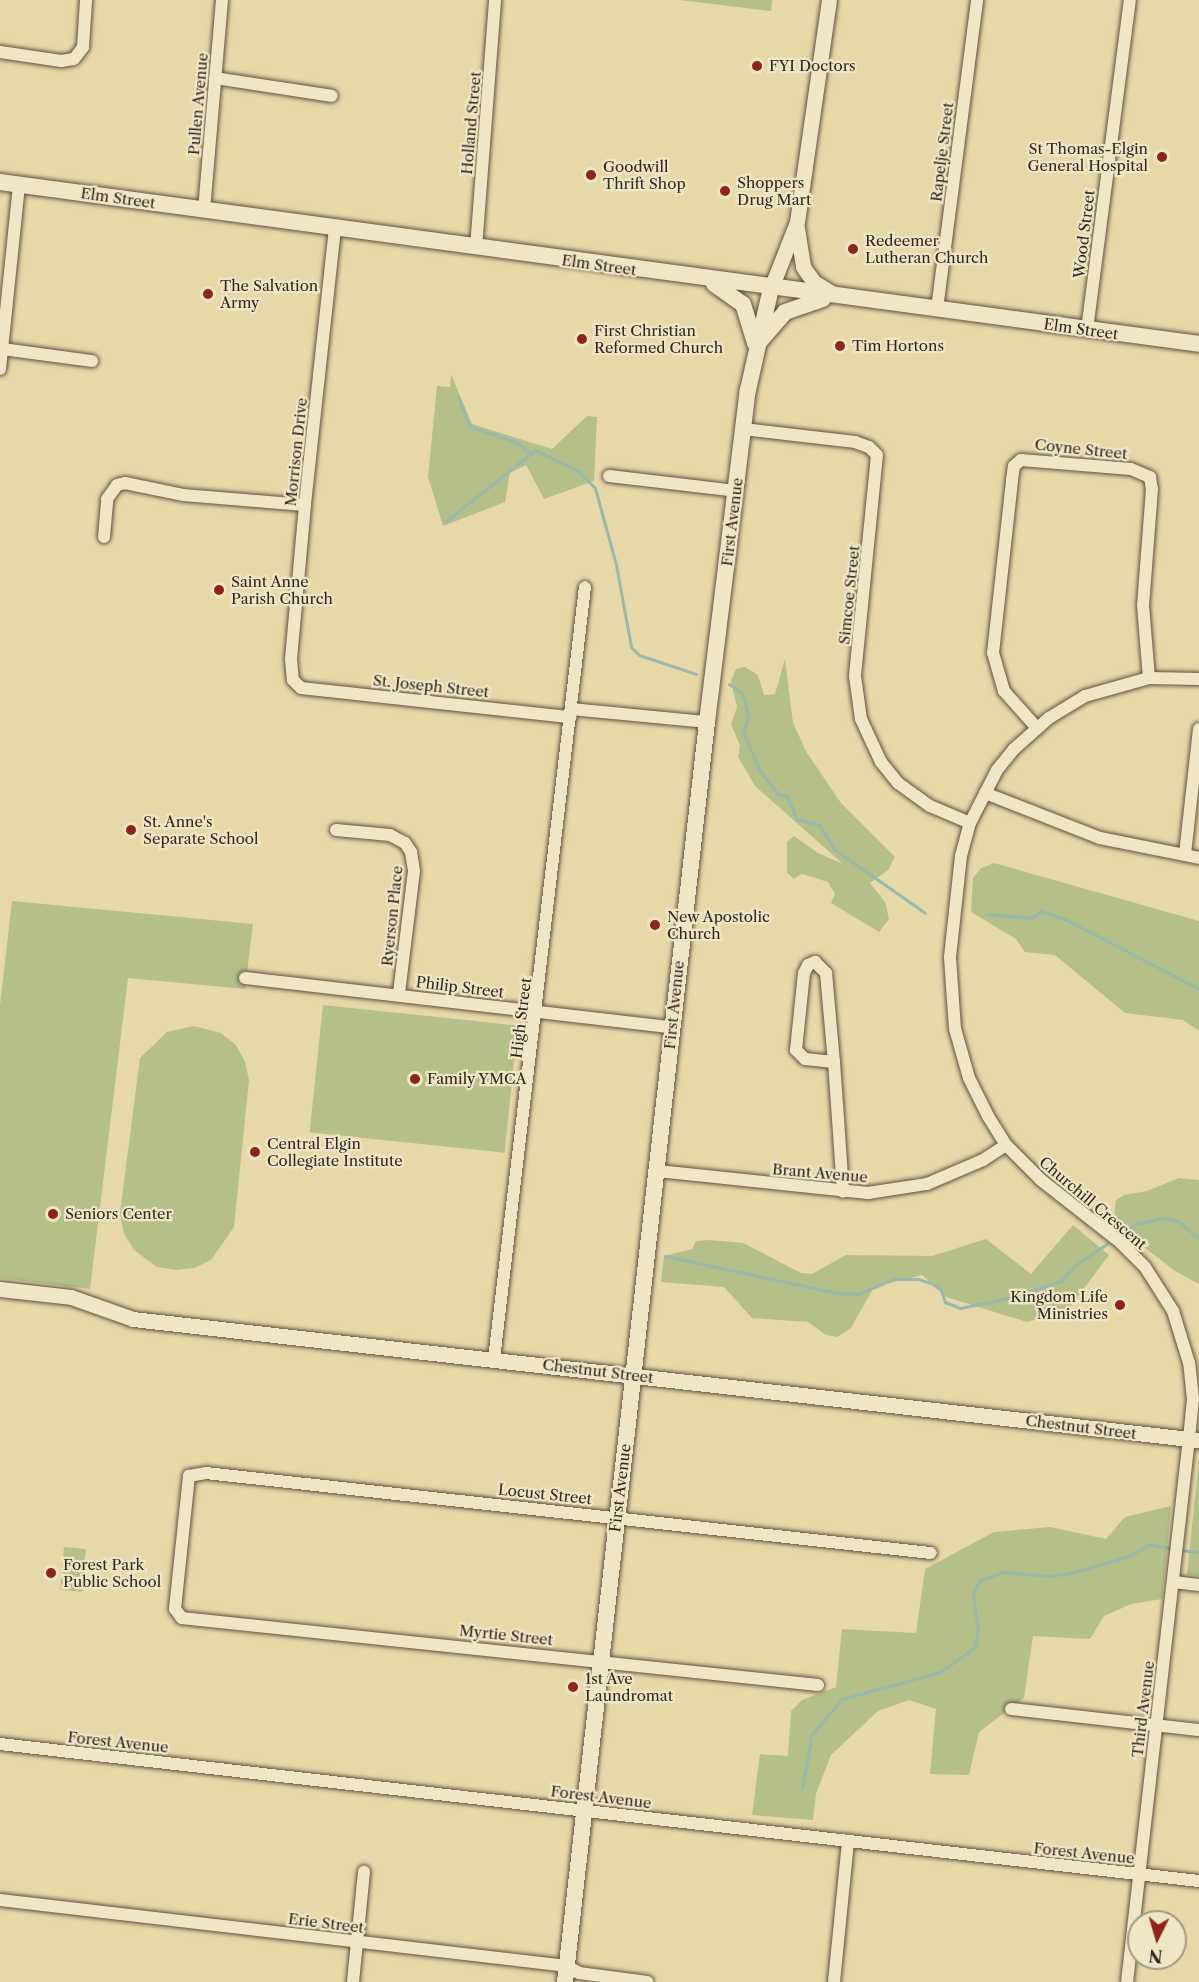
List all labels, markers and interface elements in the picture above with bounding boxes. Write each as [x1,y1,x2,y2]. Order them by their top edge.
street label: Pullen Avenue [185,52,211,156]
place label: FYI Doctors [769,57,856,75]
marker: FYI Doctors [750,59,764,73]
street label: Holland Street [458,71,484,175]
street label: Rapelje Street [927,101,957,203]
place label: St Thomas-Elgin General Hospital [1027,139,1148,174]
marker: St Thomas-Elgin General Hospital [1153,148,1171,166]
place label: Goodwill Thrift Shop [603,157,686,192]
marker: Goodwill Thrift Shop [584,168,598,182]
place label: Shoppers Drug Mart [737,173,811,208]
street label: Elm Street [79,184,157,212]
marker: Shoppers Drug Mart [718,184,732,198]
street label: Wood Street [1070,189,1098,279]
place label: Redeemer Lutheran Church [865,231,988,266]
marker: Redeemer Lutheran Church [846,242,860,256]
street label: Elm Street [560,251,638,279]
place label: The Salvation Army [220,276,318,311]
marker: The Salvation Army [201,287,215,301]
street label: Elm Street [1042,315,1120,343]
place label: First Christian Reformed Church [594,321,723,356]
marker: First Christian Reformed Church [575,332,589,346]
place label: Tim Hortons [852,337,944,355]
marker: Tim Hortons [833,339,847,353]
street label: Morrison Drive [281,397,311,507]
street label: Coyne Street [1034,435,1128,463]
street label: First Avenue [718,476,746,568]
street label: Simcoe Street [835,545,863,645]
place label: Saint Anne Parish Church [231,572,333,607]
marker: Saint Anne Parish Church [212,583,226,597]
street label: St. Joseph Street [372,671,490,701]
place label: St. Anne's Separate School [143,812,258,847]
marker: St. Anne's Separate School [124,823,138,837]
street label: Ryerson Place [378,865,406,967]
place label: New Apostolic Church [667,907,771,942]
marker: New Apostolic Church [648,918,662,932]
street label: First Avenue [660,959,688,1051]
street label: Philip Street [415,973,505,1001]
street label: High Street [507,977,535,1059]
place label: Family YMCA [427,1070,528,1088]
marker: Family YMCA [408,1072,422,1086]
place label: Central Elgin Collegiate Institute [267,1134,403,1169]
marker: Central Elgin Collegiate Institute [248,1145,262,1159]
street label: Churchill Crescent [1036,1153,1150,1253]
street label: Brant Avenue [771,1160,869,1186]
place label: Seniors Center [65,1205,172,1223]
marker: Seniors Center [46,1207,60,1221]
place label: Kingdom Life Ministries [1010,1287,1108,1322]
marker: Kingdom Life Ministries [1113,1298,1127,1312]
street label: Chestnut Street [542,1355,654,1387]
street label: Chestnut Street [1025,1411,1137,1443]
street label: First Avenue [606,1442,634,1534]
street label: Locust Street [497,1480,593,1508]
place label: Forest Park Public School [63,1555,161,1590]
marker: Forest Park Public School [44,1566,58,1580]
street label: Myrtie Street [458,1621,554,1649]
street label: Third Avenue [1128,1659,1158,1759]
place label: 1st Ave Laundromat [585,1669,673,1704]
marker: 1st Ave Laundromat [566,1680,580,1694]
street label: Forest Avenue [66,1728,170,1756]
street label: Forest Avenue [549,1782,653,1812]
street label: Forest Avenue [1032,1839,1136,1867]
street label: Erie Street [287,1909,365,1937]
north arrow [1127,1910,1187,1970]
text: N [1148,1945,1163,1967]

